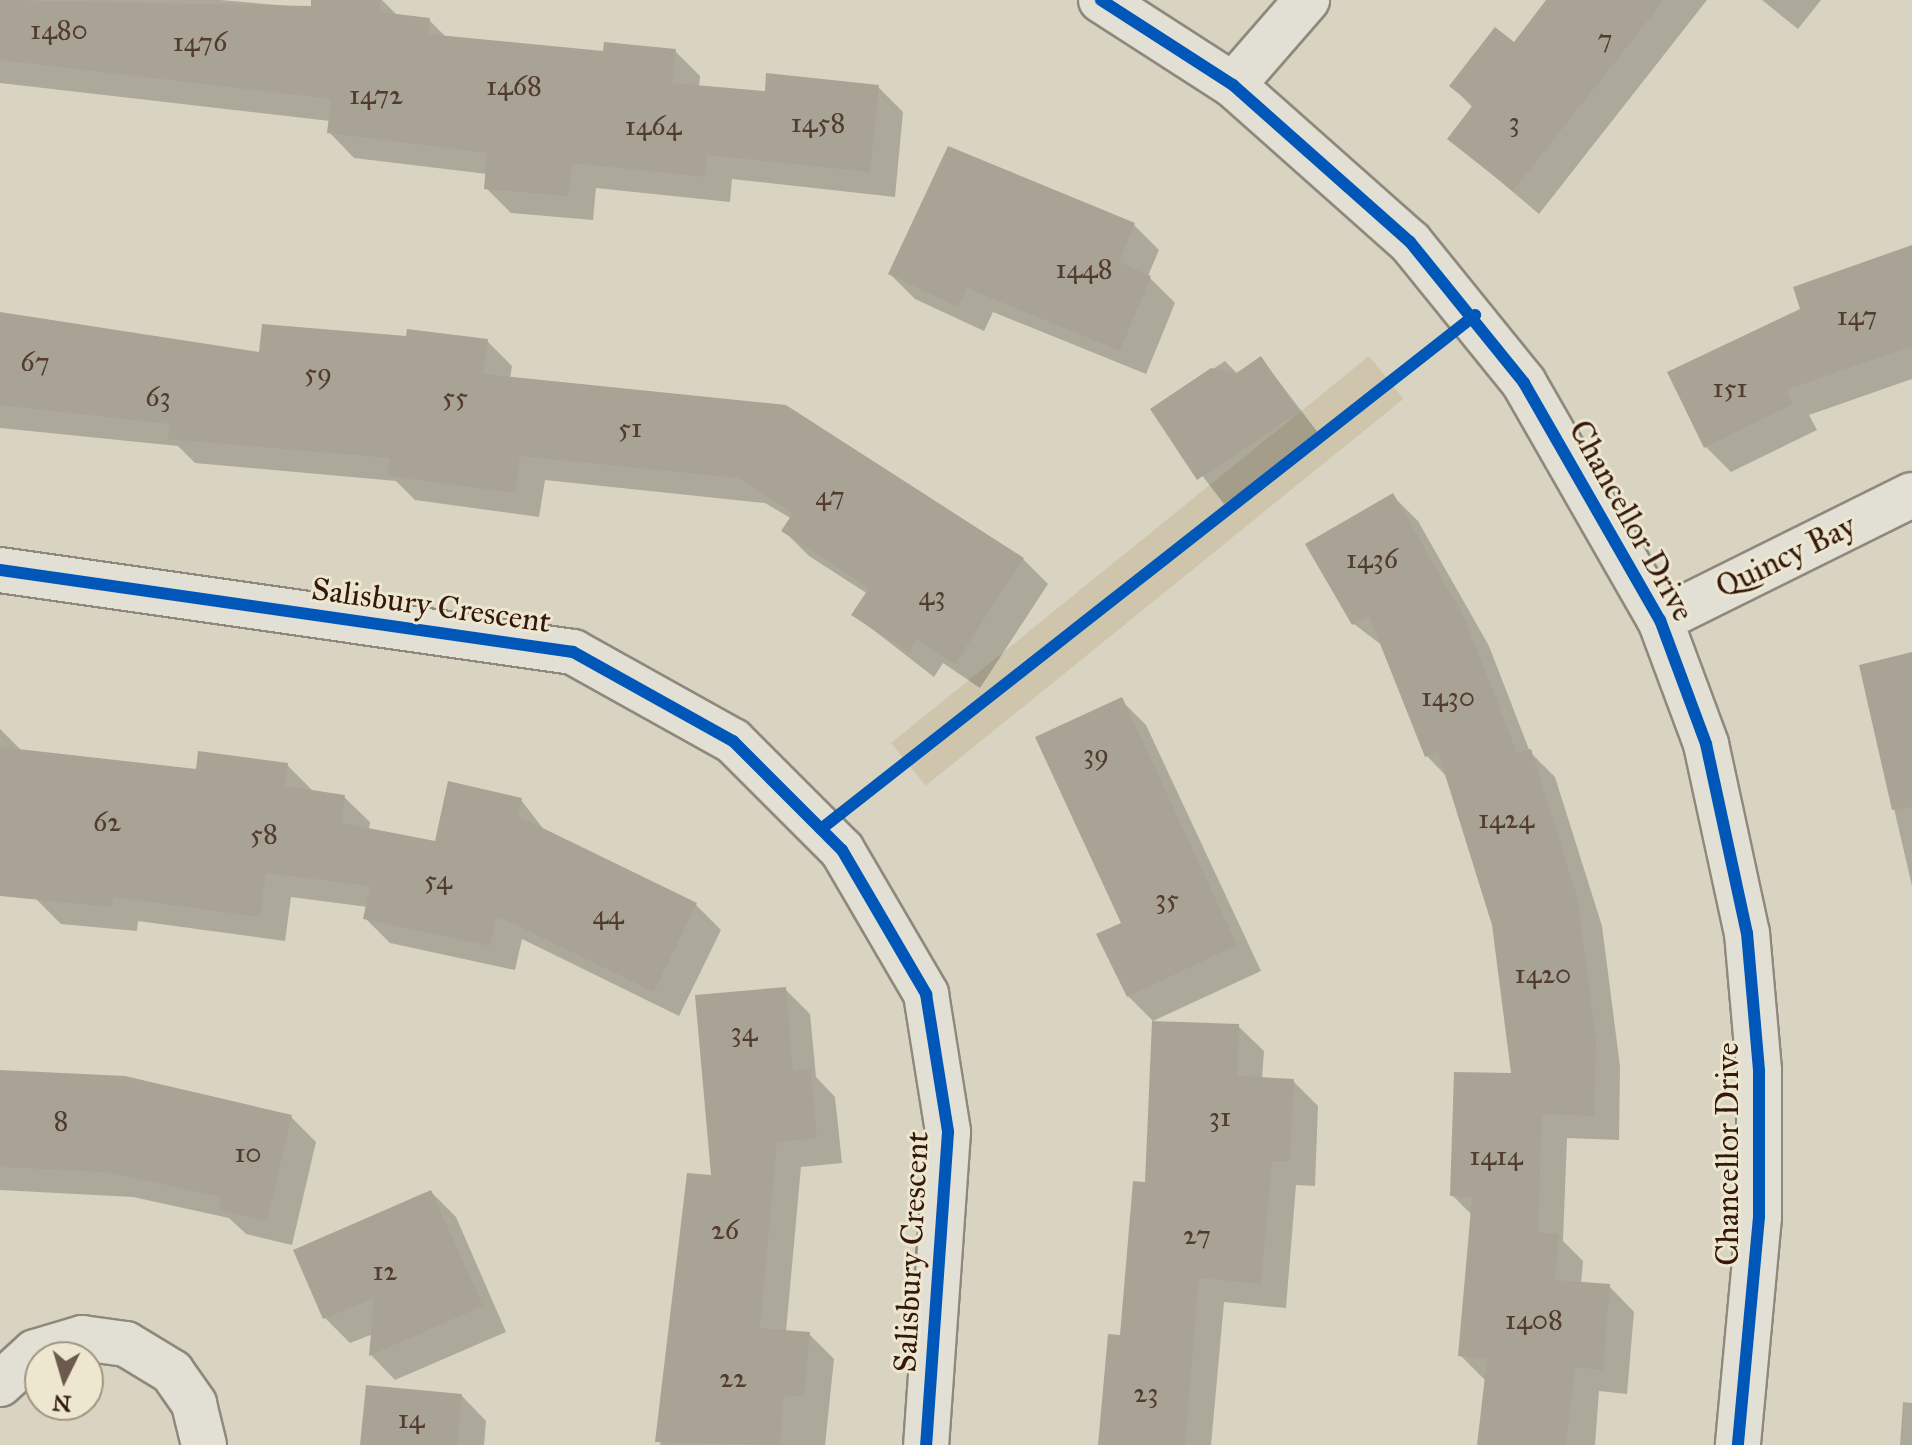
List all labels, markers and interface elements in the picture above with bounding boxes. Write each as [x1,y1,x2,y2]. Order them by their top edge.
house number: 1480 [30,13,88,47]
house number: 7 [1598,22,1612,56]
house number: 1476 [173,25,227,59]
house number: 1468 [486,69,542,103]
house number: 1472 [349,78,403,112]
house number: 3 [1508,105,1520,139]
house number: 1458 [791,106,845,140]
house number: 1464 [625,109,681,143]
house number: 1448 [1055,252,1113,286]
house number: 147 [1837,299,1877,333]
house number: 67 [20,345,50,379]
house number: 59 [304,356,332,390]
house number: 151 [1713,371,1747,405]
house number: 63 [145,380,171,414]
house number: 55 [442,380,468,414]
house number: 51 [618,411,642,445]
street label: Chancellor Drive [1560,414,1702,628]
house number: 47 [815,479,845,513]
street label: Quincy Bay [1710,507,1862,607]
house number: 1436 [1346,542,1398,576]
street label: Salisbury Crescent [309,570,553,642]
house number: 43 [919,579,945,613]
house number: 1430 [1421,680,1475,714]
house number: 39 [1083,737,1109,771]
house number: 1424 [1478,802,1534,836]
house number: 62 [93,805,121,839]
house number: 58 [250,817,278,851]
house number: 54 [424,863,452,897]
house number: 35 [1155,882,1179,916]
house number: 44 [592,898,624,932]
house number: 1420 [1515,957,1571,991]
house number: 34 [731,1015,757,1049]
street label: Chancellor Drive [1709,1042,1747,1266]
house number: 31 [1209,1100,1231,1134]
house number: 8 [54,1104,68,1138]
street label: Salisbury Crescent [887,1130,937,1374]
house number: 10 [234,1136,262,1170]
house number: 1414 [1469,1139,1523,1173]
house number: 26 [711,1213,739,1247]
house number: 27 [1183,1218,1211,1252]
house number: 12 [373,1254,397,1288]
house number: 1408 [1505,1303,1563,1337]
north arrow [24,1341,104,1421]
house number: 22 [719,1361,747,1395]
house number: 23 [1133,1376,1159,1410]
text: N [52,1389,73,1418]
house number: 14 [398,1402,424,1436]

